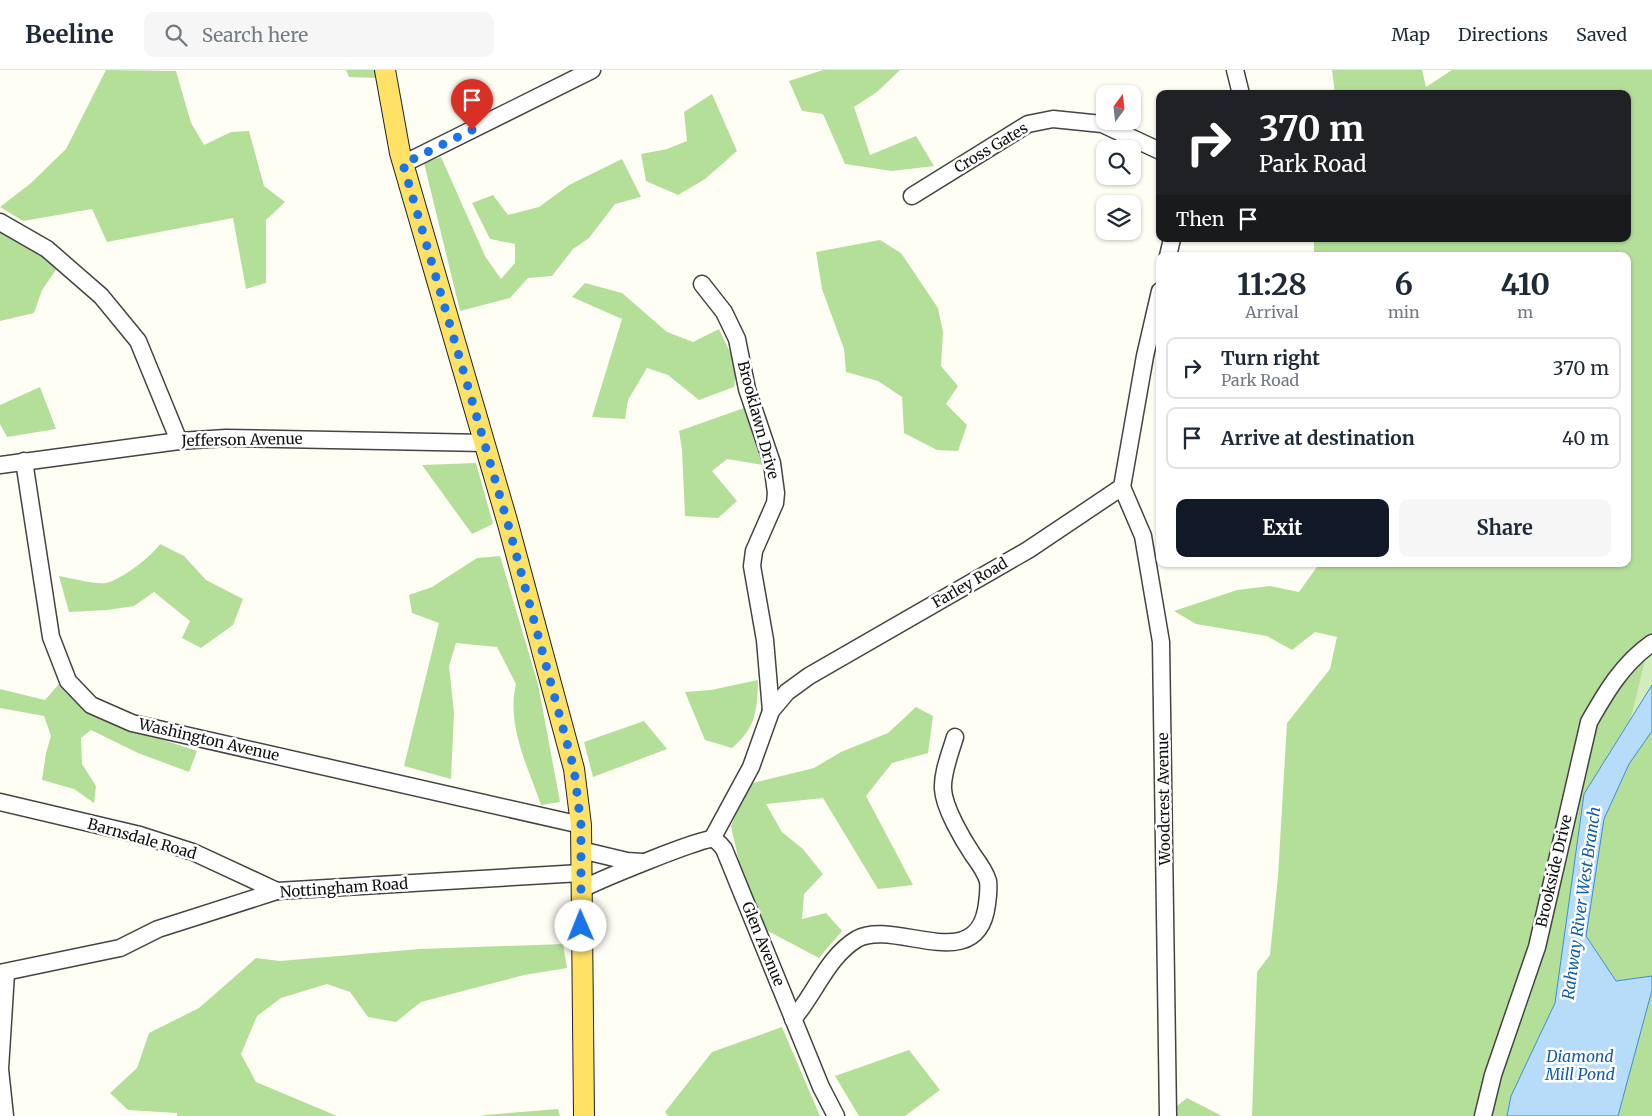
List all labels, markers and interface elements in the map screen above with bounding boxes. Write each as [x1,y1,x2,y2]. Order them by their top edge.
search box [144,12,494,57]
text: Beeline [25,19,114,50]
icon: search [162,21,190,49]
text: Search here [202,23,308,47]
text: Map [1392,23,1430,46]
text: Directions [1458,23,1548,46]
text: Saved [1576,23,1627,46]
pin [451,79,493,130]
north arrow [1096,85,1141,130]
map controls [1096,85,1141,240]
icon: arrive [458,86,486,114]
text: 370 m [1259,107,1364,151]
icon: right [1176,110,1241,175]
street label: Cross Gates [950,118,1031,177]
button: search [1096,140,1141,185]
text: Park Road [1259,150,1367,178]
button: layers [1096,195,1141,240]
icon: arrive [1234,205,1262,233]
text: Then [1176,207,1224,231]
text: 11:28 [1237,265,1307,303]
text: 6 [1395,265,1413,303]
text: 410 [1500,265,1550,303]
text: Arrival [1245,302,1299,322]
text: min [1388,302,1420,322]
text: m [1517,302,1533,322]
text: Turn right [1221,346,1320,370]
icon: right [1178,354,1206,382]
text: 370 m [1553,356,1609,380]
street label: Brooklawn Drive [734,359,783,481]
text: Park Road [1221,370,1299,390]
icon: arrive [1178,424,1206,452]
text: Arrive at destination [1221,426,1415,450]
text: 40 m [1562,426,1609,450]
street label: Jefferson Avenue [180,429,303,450]
button: Exit [1176,499,1389,557]
button: Share [1399,499,1611,557]
street label: Farley Road [929,553,1011,612]
street label: Washington Avenue [136,714,281,765]
street label: Woodcrest Avenue [1153,732,1174,867]
water label: Rahway River West Branch [1558,805,1604,1001]
street label: Brookside Drive [1531,813,1576,929]
street label: Barnsdale Road [86,814,199,863]
street label: Nottingham Road [279,874,409,901]
position arrow [554,899,606,951]
street label: Glen Avenue [738,899,789,989]
water label: Diamond Mill Pond [1544,1046,1616,1084]

